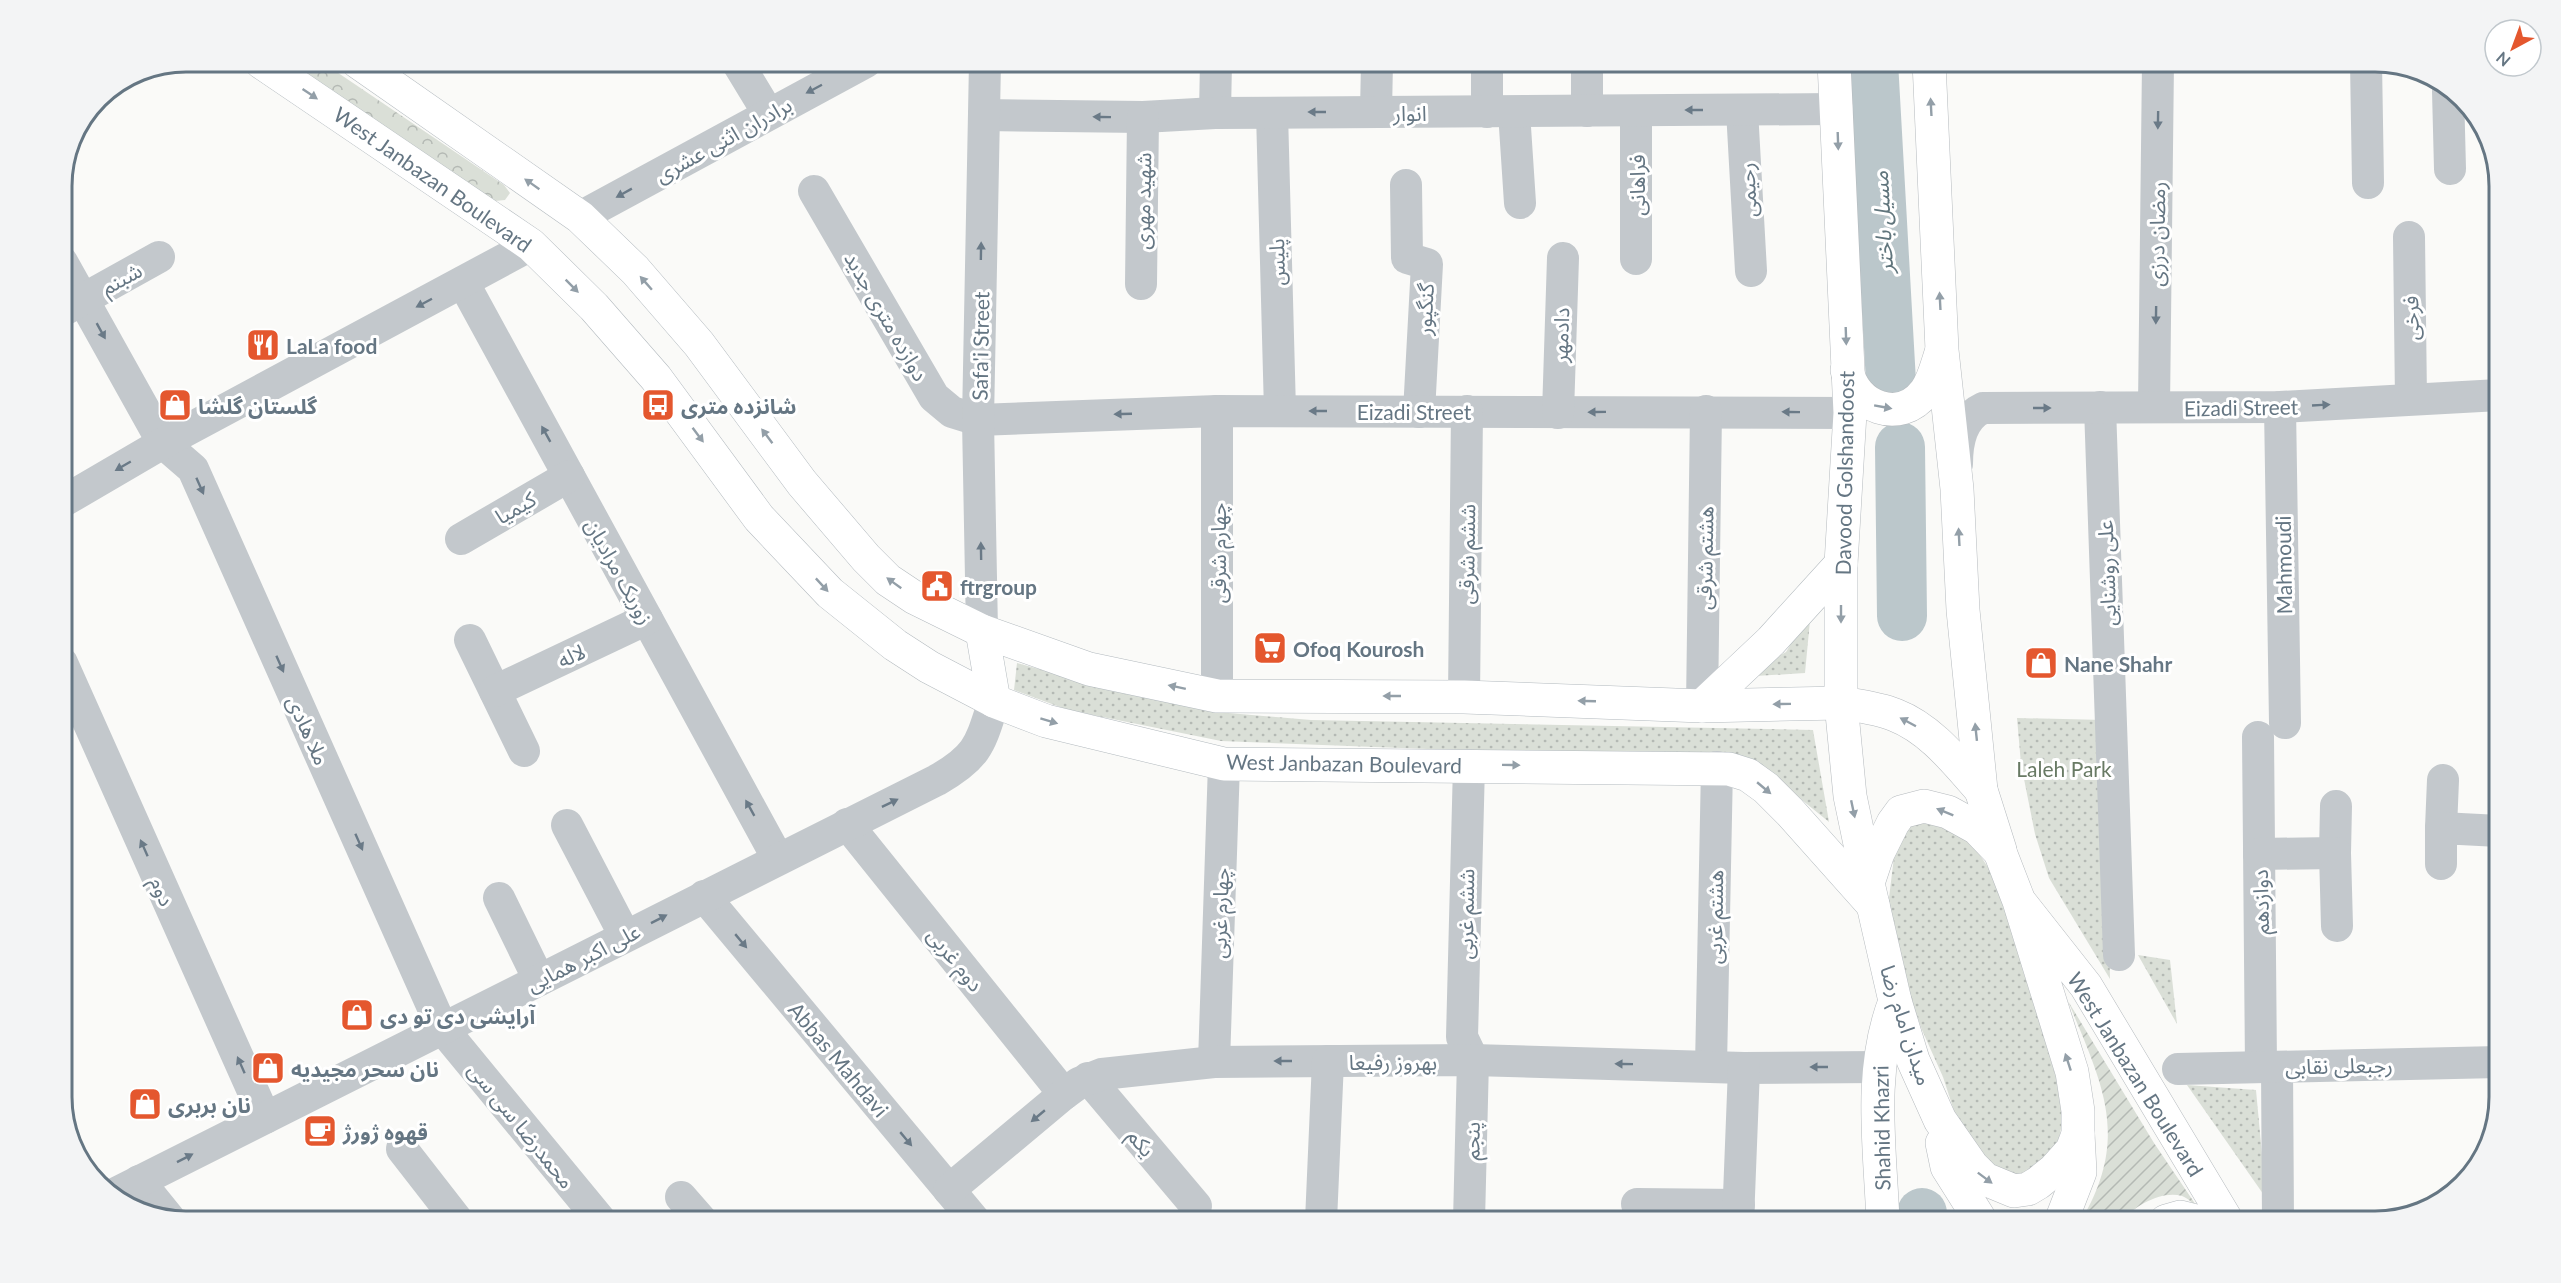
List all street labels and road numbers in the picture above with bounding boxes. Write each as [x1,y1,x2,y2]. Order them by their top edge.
street label: برادران اثنی عشری [650,91,796,188]
street label: انوار [1392,100,1427,126]
street label: West Janbazan Boulevard [329,101,537,257]
street label: شهید مهری [1129,152,1156,250]
street label: فراهانی [1624,154,1650,216]
street label: رحیمی [1733,162,1762,218]
street label: رمضان درزی [2143,181,2170,287]
street label: پلیس [1263,238,1291,286]
street label: دوازده متری جدید [839,247,934,385]
street label: شبنم [96,257,148,303]
street label: گنگپور [1410,282,1440,337]
street label: Safa'i Street [967,291,993,401]
street label: فرخی [2397,295,2424,341]
street label: دادمهر [1547,307,1574,364]
street label: Davood Golshandoost [1830,370,1858,576]
street label: Eizadi Street [2184,393,2299,420]
street label: Eizadi Street [1357,399,1472,424]
street label: کیمیا [490,485,540,529]
street label: چهارم شرقی [1205,503,1235,603]
street label: ششم شرقی [1453,504,1483,605]
street label: هشتم شرقی [1691,506,1721,610]
street label: زوریک مرادیان [580,514,659,629]
street label: Mahmoudi [2270,515,2296,615]
street label: علی روشنایی [2092,519,2121,627]
street label: لاله [553,638,589,672]
street label: ملا هادی [282,692,335,769]
street label: West Janbazan Boulevard [1226,748,1462,778]
street label: چهارم غربی [1205,867,1238,959]
street label: ششم غربی [1452,868,1482,960]
street label: دوازدهم [2247,869,2277,935]
street label: هشتم غربی [1701,870,1731,964]
street label: دوم [141,872,180,912]
street label: علی اکبر همایی [522,918,644,997]
street label: دوم غربی [919,922,989,999]
street label: میدان امام رضا [1871,962,1938,1090]
street label: West Janbazan Boulevard [2063,967,2209,1181]
street label: Abbas Mahdavi [784,997,894,1121]
street label: بهروز رفیعا [1349,1049,1437,1075]
street label: رجبعلی نقابی [2285,1052,2393,1079]
street label: محمدرضا سی سی [463,1057,580,1194]
street label: Shahid Khazri [1867,1065,1895,1191]
street label: پنجم [1458,1121,1488,1161]
street label: یکم [1120,1123,1161,1164]

